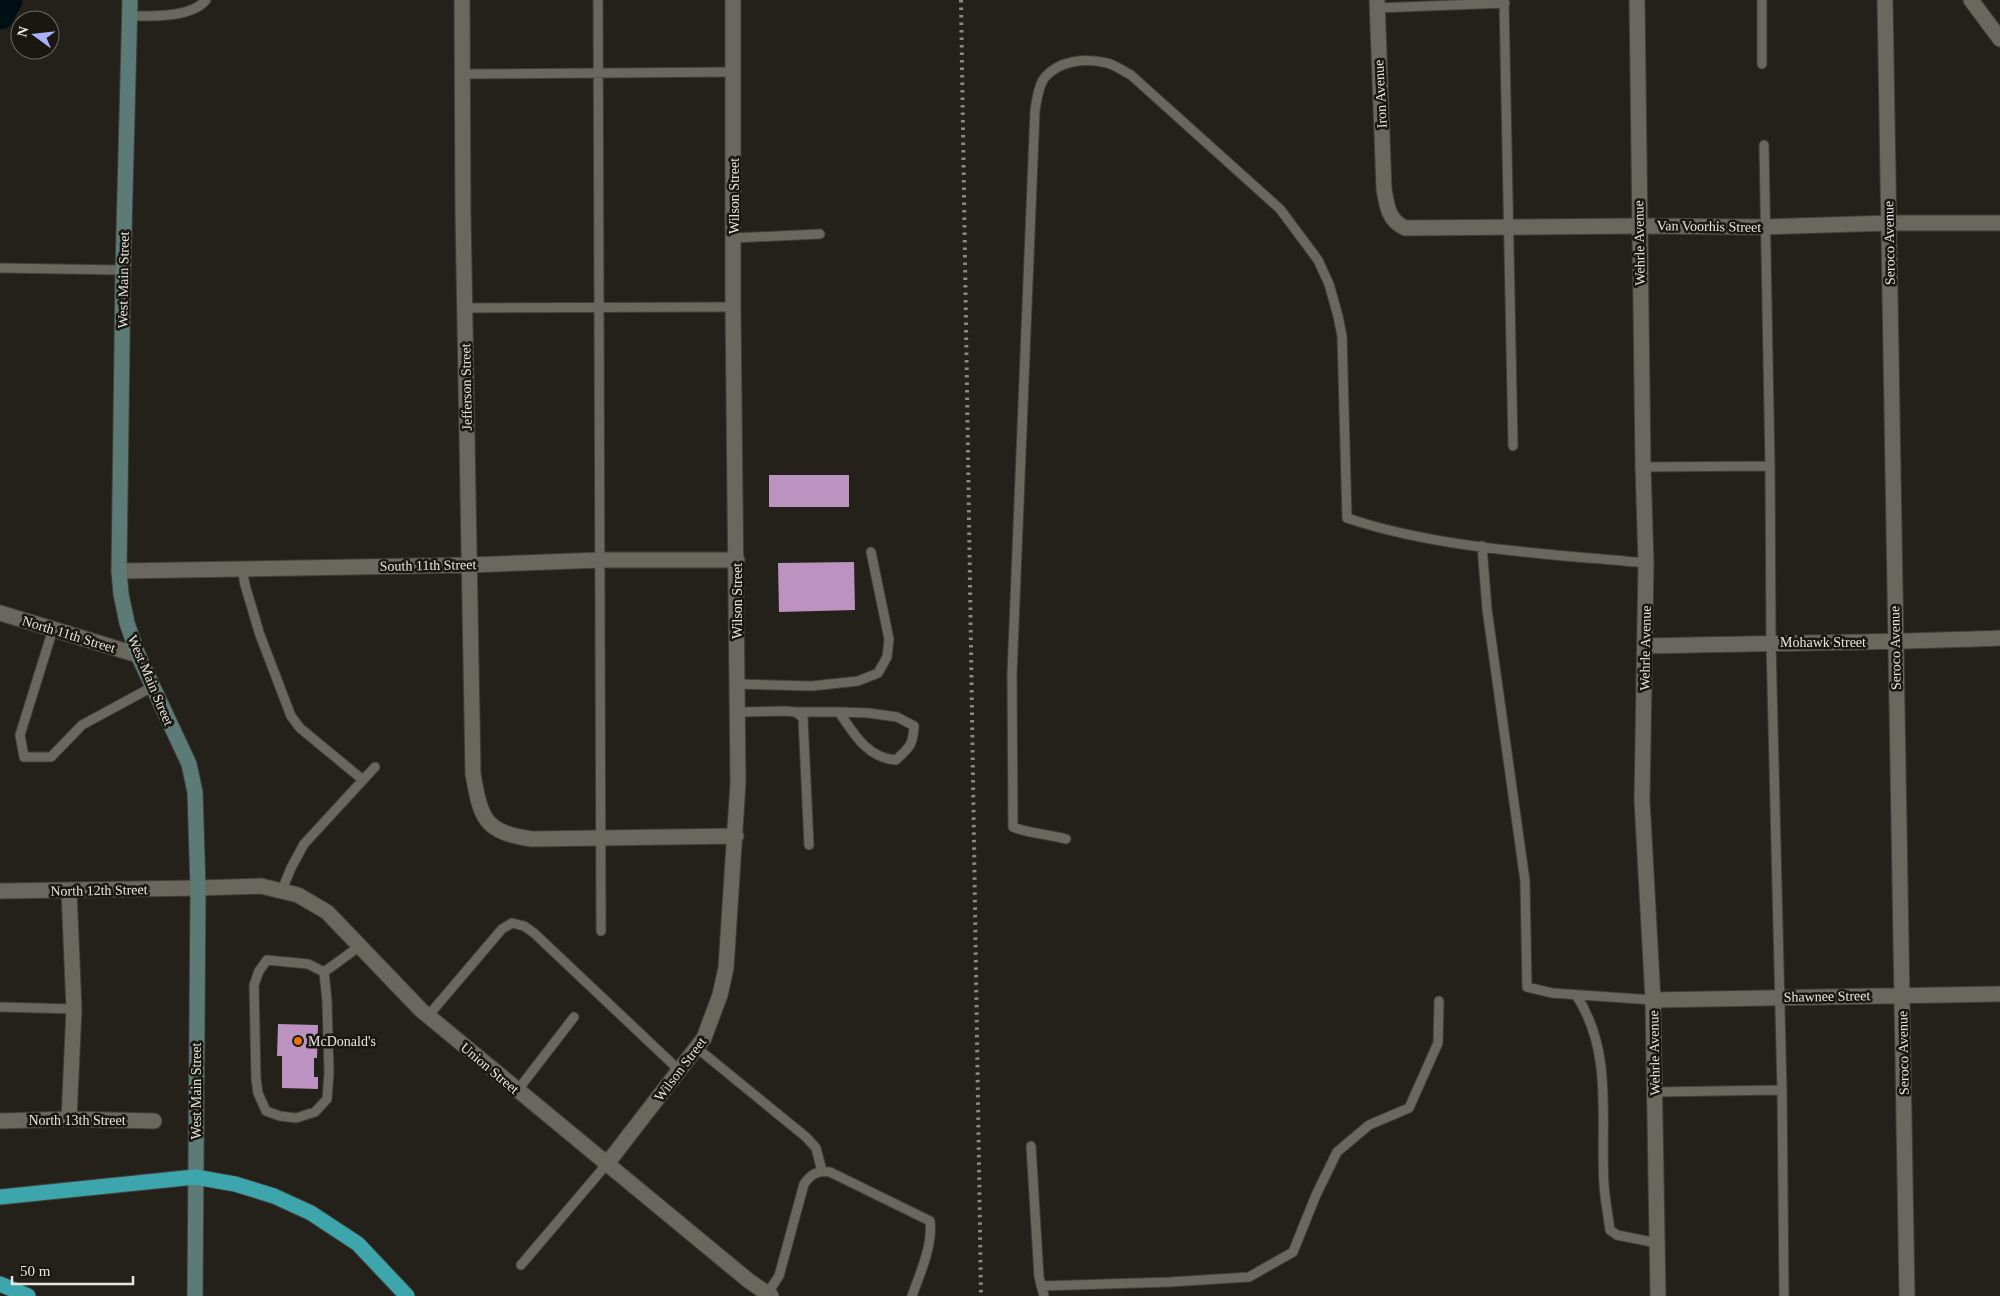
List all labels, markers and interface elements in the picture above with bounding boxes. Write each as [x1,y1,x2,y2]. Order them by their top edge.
north arrow [10,10,60,60]
text: N [14,25,31,39]
street label: Iron Avenue [1371,59,1390,129]
street label: Wilson Street [727,158,742,234]
street label: Wehrle Avenue [1631,200,1648,286]
street label: Seroco Avenue [1881,201,1898,285]
street label: Van Voorhis Street [1657,218,1761,235]
street label: West Main Street [115,231,132,329]
street label: Jefferson Street [458,343,475,431]
street label: South 11th Street [380,557,477,574]
street label: Wilson Street [730,563,745,639]
street label: Wehrle Avenue [1637,605,1654,691]
street label: Seroco Avenue [1887,606,1904,690]
street label: North 11th Street [20,613,117,656]
street label: West Main Street [125,633,176,728]
street label: Mohawk Street [1780,635,1866,650]
street label: North 12th Street [50,882,148,899]
street label: Shawnee Street [1784,988,1871,1005]
street label: Wehrle Avenue [1646,1010,1663,1096]
street label: Seroco Avenue [1895,1011,1912,1095]
place label: McDonald's [308,1034,376,1049]
street label: Wilson Street [652,1034,709,1104]
marker: McDonald's [292,1035,304,1047]
street label: Union Street [458,1040,522,1097]
street label: West Main Street [189,1042,204,1139]
street label: North 13th Street [28,1113,126,1128]
scale bar [12,1254,134,1286]
text: 50 m [20,1263,51,1279]

